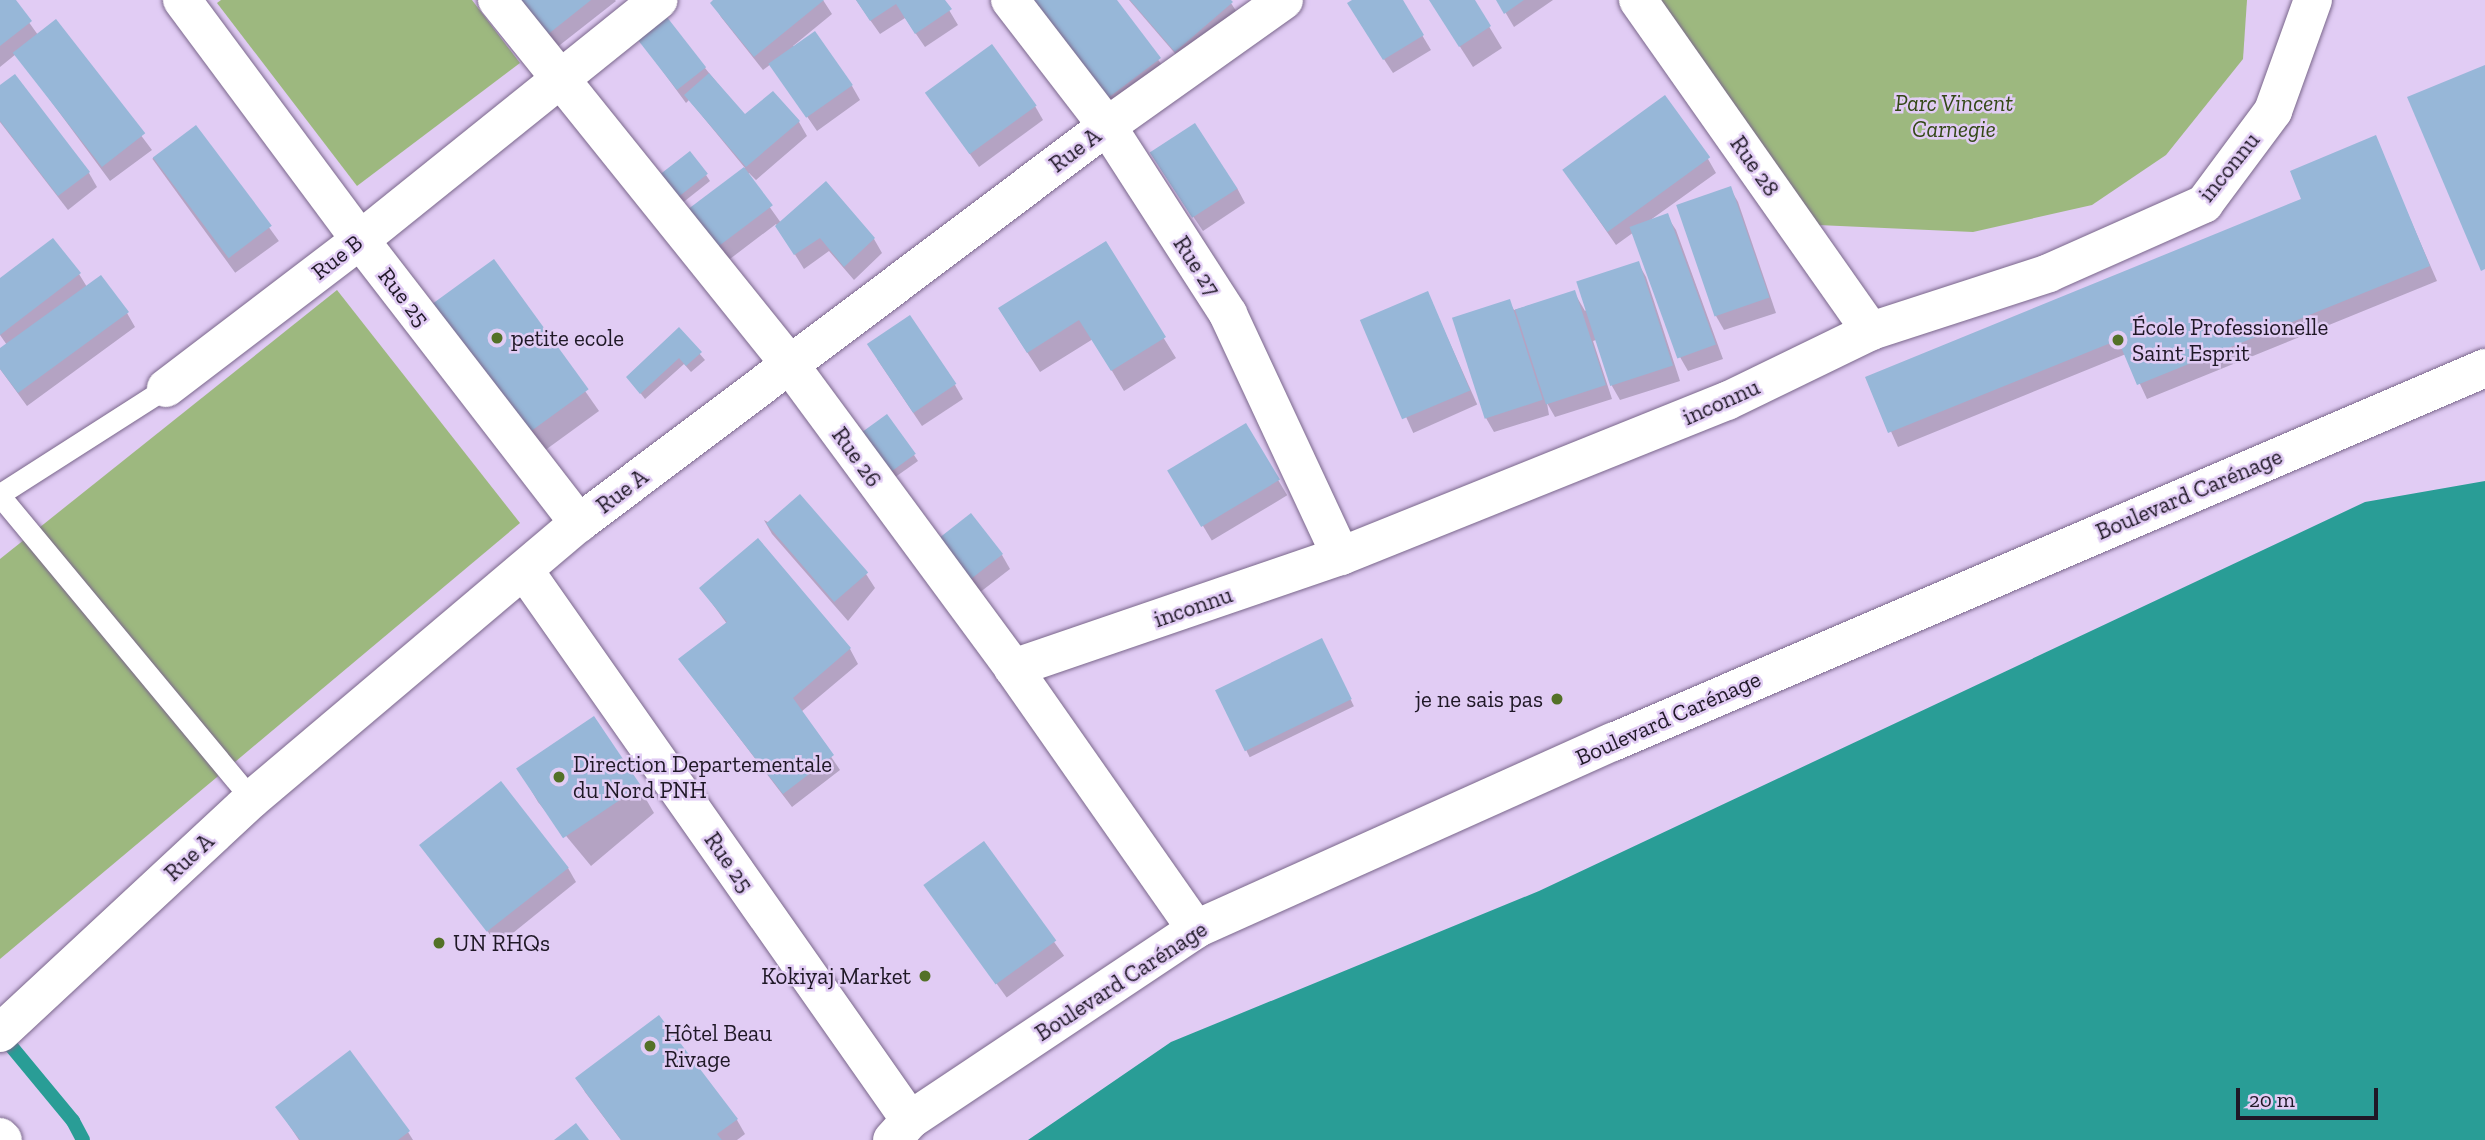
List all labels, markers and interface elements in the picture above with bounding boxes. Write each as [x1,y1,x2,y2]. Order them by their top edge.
park label: Parc Vincent Carnegie [1894,89,2014,143]
street label: Rue A [1044,122,1106,178]
street label: inconnu [2193,127,2265,207]
street label: Rue 28 [1724,131,1786,201]
street label: Rue B [306,229,368,285]
street label: Rue 27 [1168,231,1226,301]
street label: Rue 25 [373,262,435,332]
place label: École Professionelle Saint Esprit [2132,313,2328,367]
place label: petite ecole [511,324,624,352]
marker: petite ecole [489,330,505,346]
marker: École Professionelle Saint Esprit [2110,332,2126,348]
street label: inconnu [1678,373,1764,431]
street label: Rue 26 [826,422,888,492]
street label: Boulevard Carénage [2092,442,2286,546]
street label: Rue A [591,463,653,519]
street label: inconnu [1150,581,1236,633]
street label: Boulevard Carénage [1571,665,1765,771]
place label: je ne sais pas [1415,685,1543,713]
marker: je ne sais pas [1549,691,1565,707]
place label: Direction Departementale du Nord PNH [573,750,832,804]
marker: Direction Departementale du Nord PNH [551,769,567,785]
street label: Rue A [158,827,220,887]
street label: Rue 25 [699,827,759,897]
street label: Boulevard Carénage [1030,915,1212,1047]
place label: UN RHQs [453,929,550,957]
marker: UN RHQs [431,935,447,951]
place label: Kokiyaj Market [761,962,911,990]
marker: Kokiyaj Market [917,968,933,984]
place label: Hôtel Beau Rivage [664,1019,772,1073]
marker: Hôtel Beau Rivage [642,1038,658,1054]
scale bar [2240,1074,2382,1118]
text: 20 m [2249,1087,2295,1112]

